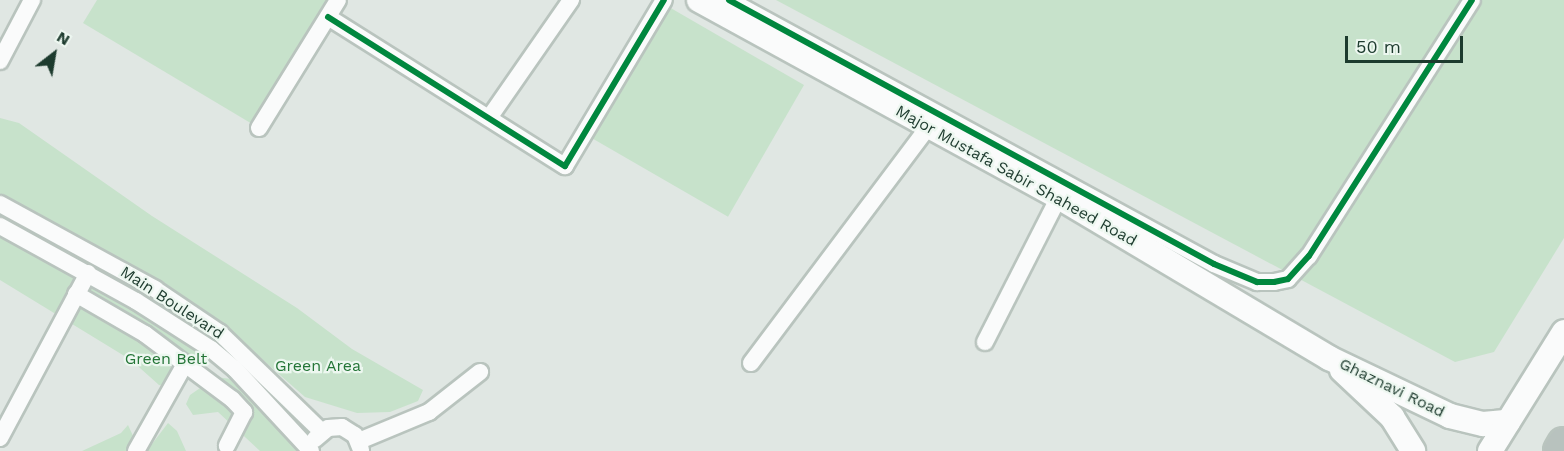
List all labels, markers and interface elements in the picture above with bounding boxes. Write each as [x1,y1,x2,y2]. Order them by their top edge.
north arrow [24,24,84,84]
scale bar [1348,24,1466,62]
text: N [54,27,73,49]
text: 50 m [1356,36,1401,57]
street label: Major Mustafa Sabir Shaheed Road [892,101,1140,251]
street label: Main Boulevard [117,262,227,344]
park label: Green Belt [125,349,207,369]
street label: Ghaznavi Road [1336,354,1448,422]
park label: Green Area [275,356,361,376]

